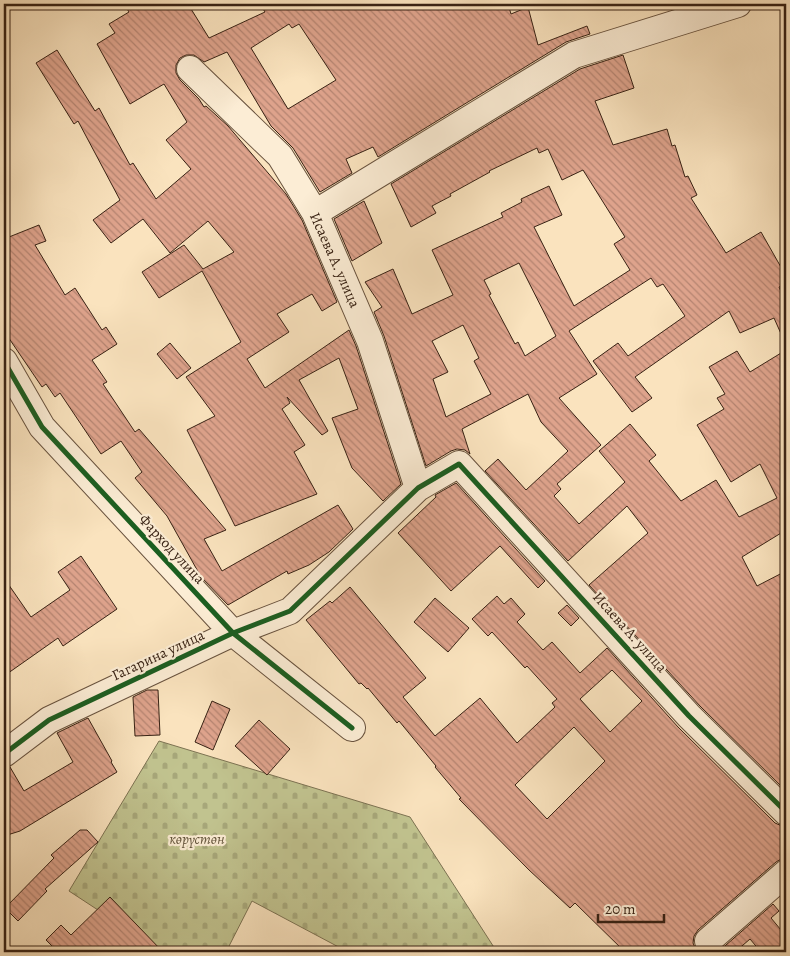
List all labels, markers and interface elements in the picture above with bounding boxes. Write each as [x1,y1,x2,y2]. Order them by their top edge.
street label: Исаева А. улица [305,209,365,311]
street label: Фарход улица [135,510,209,588]
street label: Исаева А. улица [588,587,672,677]
street label: Гагарина улица [108,625,208,685]
park label: көрүстөн [169,829,225,849]
scale bar [598,891,664,923]
text: 20 m [605,899,636,919]

